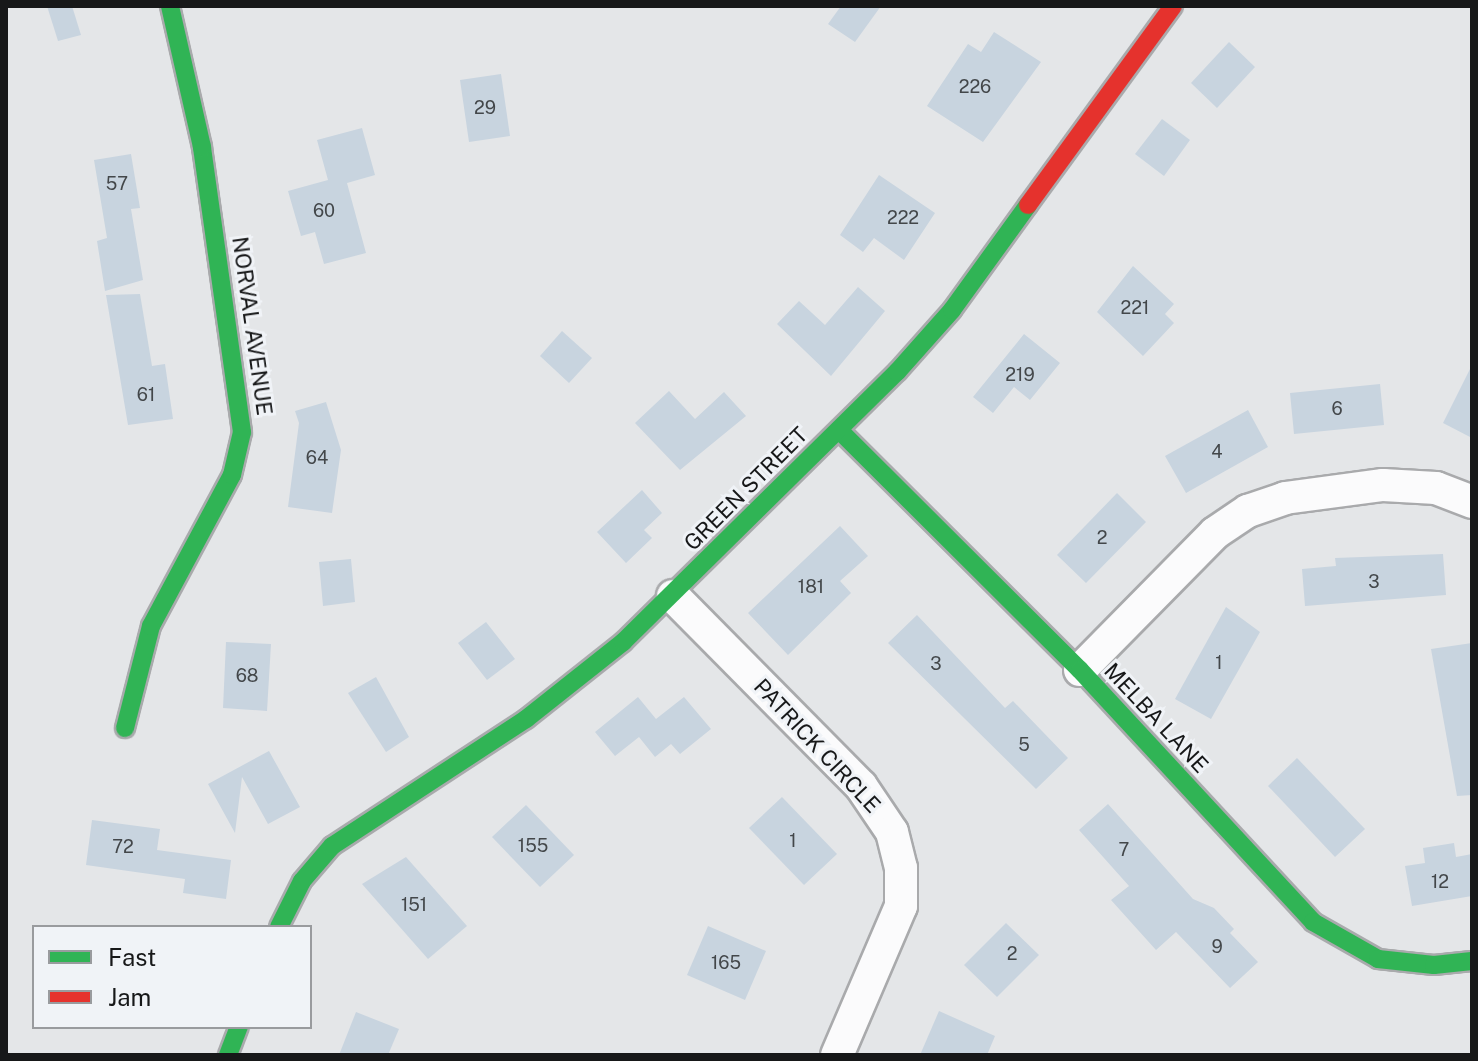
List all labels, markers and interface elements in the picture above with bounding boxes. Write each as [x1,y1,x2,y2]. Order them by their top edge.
house number: 226 [959,76,991,98]
house number: 29 [474,97,496,119]
house number: 57 [106,173,128,195]
house number: 60 [313,200,335,222]
house number: 222 [887,207,919,229]
street label: NORVAL AVENUE [226,235,278,417]
house number: 221 [1121,297,1149,319]
house number: 219 [1005,364,1035,386]
house number: 61 [137,384,155,406]
house number: 6 [1331,398,1343,420]
street label: GREEN STREET [679,422,813,556]
house number: 4 [1211,441,1223,463]
house number: 64 [306,447,328,469]
house number: 2 [1097,527,1107,549]
house number: 3 [1368,571,1380,593]
house number: 181 [798,576,824,598]
house number: 1 [1215,652,1223,674]
house number: 3 [930,653,942,675]
street label: MELBA LANE [1098,658,1214,778]
house number: 68 [236,665,258,687]
street label: PATRICK CIRCLE [748,674,886,818]
house number: 5 [1018,734,1030,756]
house number: 1 [789,830,797,852]
house number: 155 [518,835,548,857]
house number: 72 [112,836,134,858]
house number: 7 [1119,839,1129,861]
house number: 12 [1431,871,1449,893]
house number: 151 [401,894,427,916]
legend [32,925,312,1029]
house number: 9 [1211,936,1223,958]
text: Fast [108,943,156,971]
house number: 2 [1007,943,1017,965]
house number: 165 [711,952,741,974]
text: Jam [108,983,151,1011]

